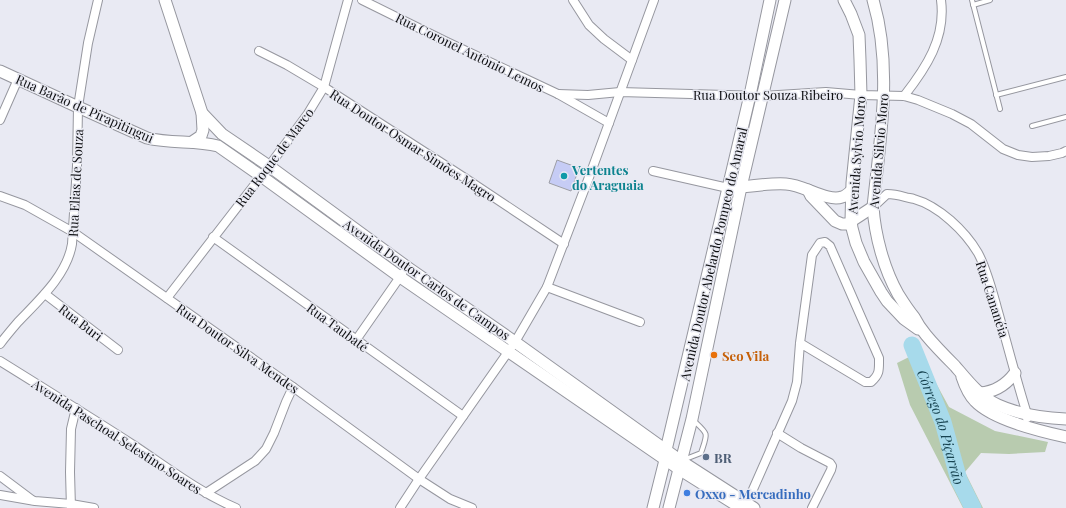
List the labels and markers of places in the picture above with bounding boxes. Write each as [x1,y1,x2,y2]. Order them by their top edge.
place label: Vertentes do Araguaia [571,161,644,193]
marker: Vertentes do Araguaia [559,171,569,181]
place label: Seo Vila [722,347,769,364]
marker: Seo Vila [709,350,719,360]
place label: BR [714,449,733,466]
marker: BR [701,452,711,462]
place label: Oxxo - Mercadinho [695,485,811,502]
marker: Oxxo - Mercadinho [682,488,692,498]

